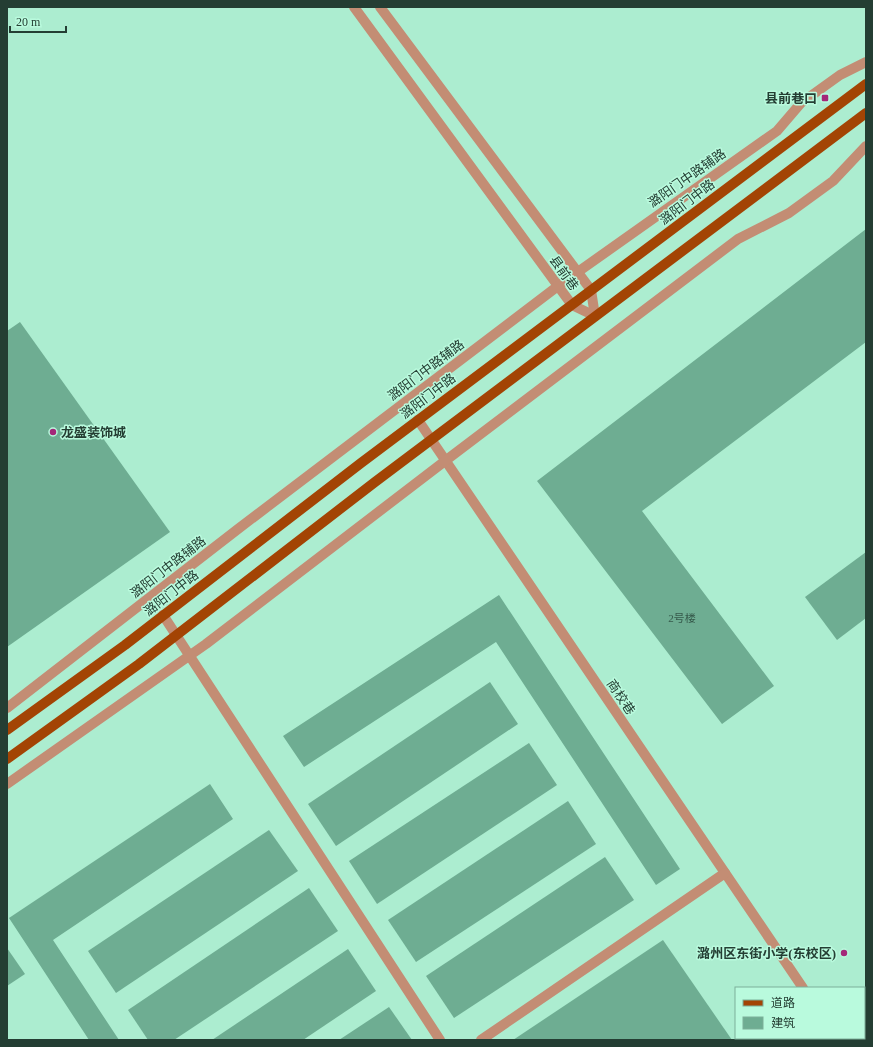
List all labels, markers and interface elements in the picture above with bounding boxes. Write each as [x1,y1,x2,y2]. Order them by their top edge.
scale bar [10,8,66,34]
text: 20 m [16,15,41,29]
place label: 县前巷口 [765,91,817,106]
marker: 县前巷口 [820,93,830,103]
street label: 潞阳门中路辅路 [645,146,729,210]
street label: 潞阳门中路 [656,176,718,228]
street label: 县前巷 [546,253,582,293]
street label: 潞阳门中路辅路 [385,336,467,404]
street label: 潞阳门中路 [397,370,459,422]
place label: 龙盛装饰城 [61,425,126,440]
marker: 龙盛装饰城 [48,427,58,437]
street label: 潞阳门中路辅路 [127,533,209,601]
street label: 潞阳门中路 [141,567,201,619]
house number: 2号楼 [668,612,696,624]
street label: 商校巷 [604,677,638,717]
place label: 潞州区东街小学(东校区) [697,946,836,961]
marker: 潞州区东街小学(东校区) [839,948,849,958]
legend [735,987,865,1039]
text: 道路 [771,996,795,1010]
text: 建筑 [771,1016,795,1030]

